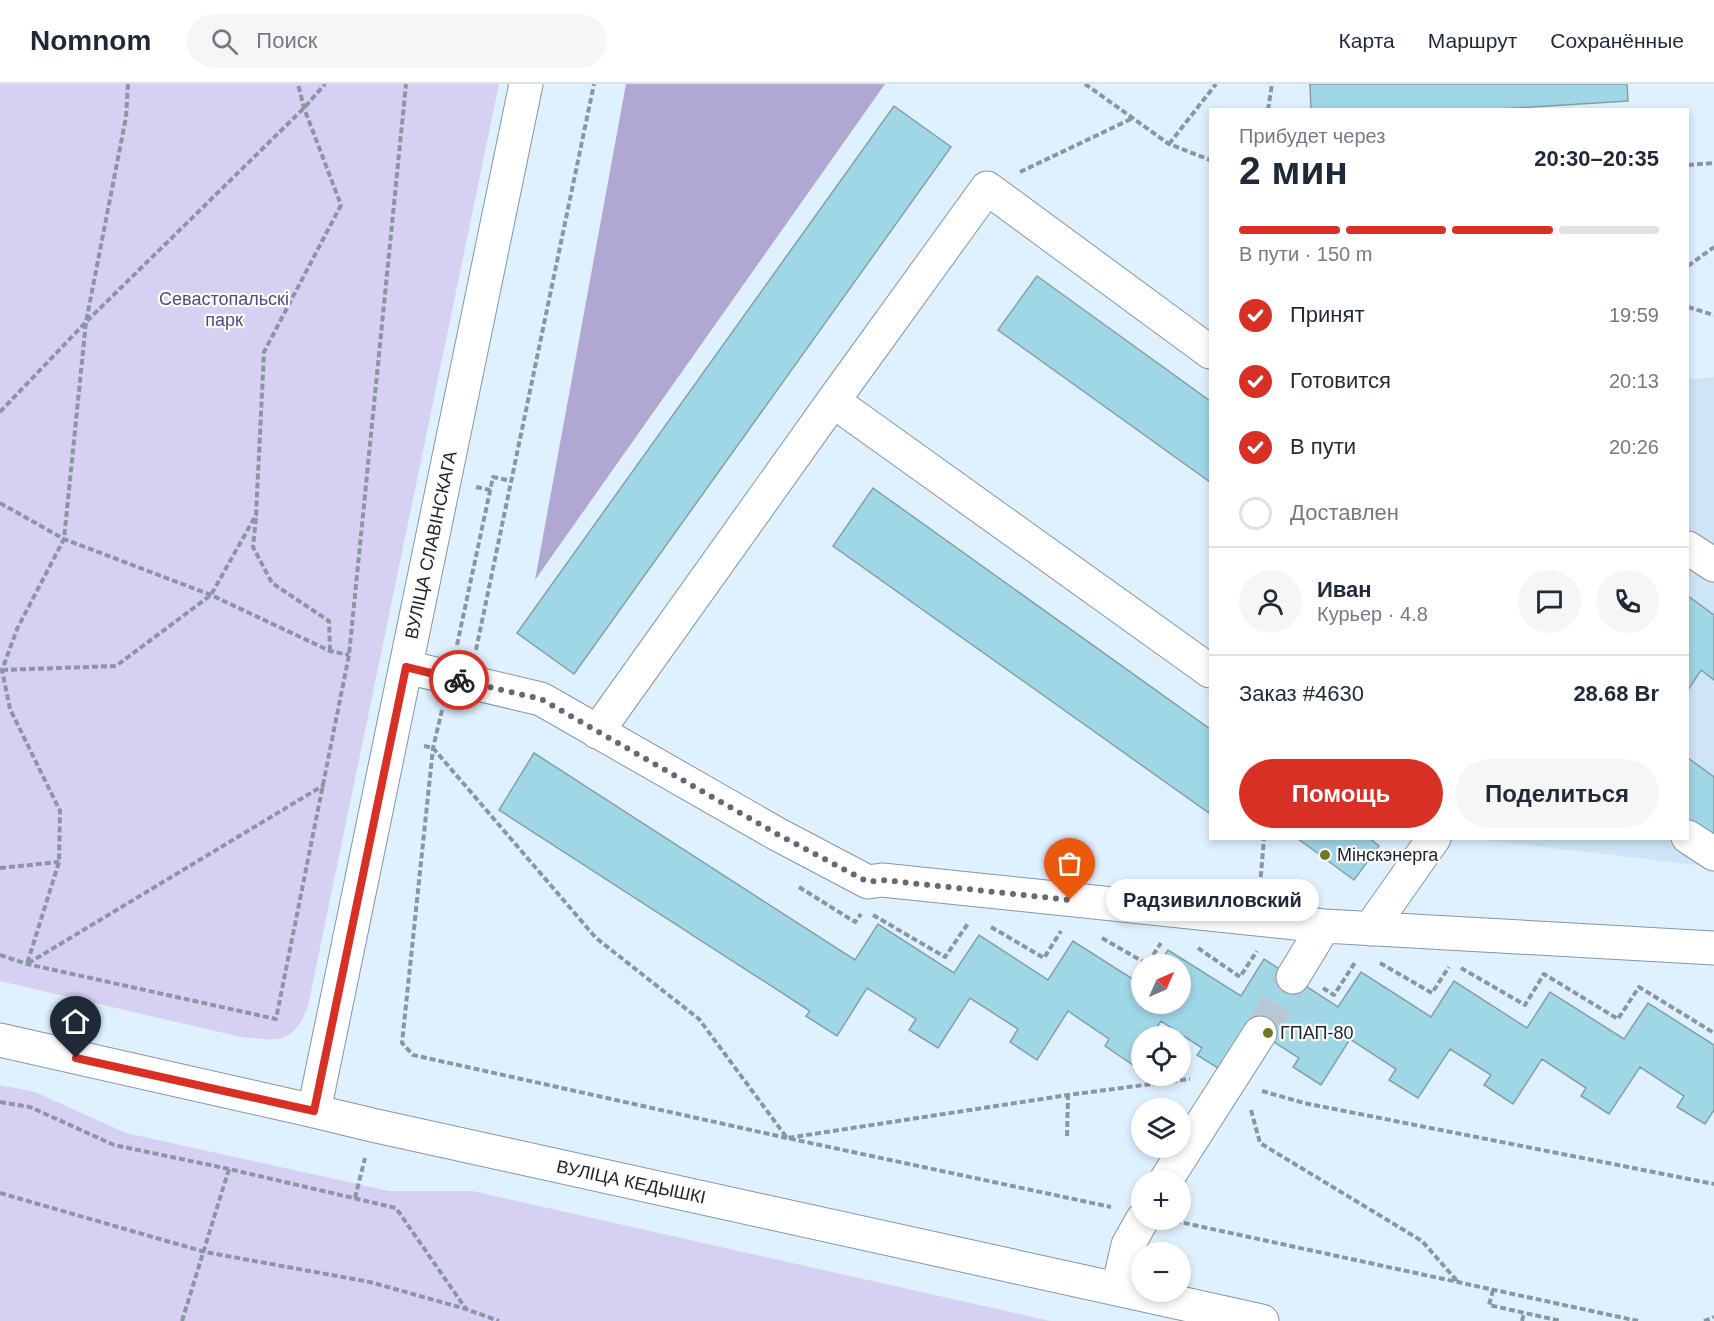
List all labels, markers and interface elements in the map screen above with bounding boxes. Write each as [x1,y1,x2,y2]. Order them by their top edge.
search box [187,14,607,68]
text: Nomnom [30,25,151,56]
icon: search [208,25,241,58]
text: Поиск [256,28,317,53]
text: Карта [1339,29,1395,52]
text: Маршрут [1428,29,1517,52]
text: Сохранённые [1550,29,1684,52]
text: Прибудет через [1239,125,1385,147]
text: 20:30–20:35 [1534,146,1659,171]
text: 2 мин [1239,149,1348,192]
text: В пути · 150 m [1239,243,1372,265]
park label: Севастопальскі парк [159,289,289,330]
icon: check [1239,299,1272,332]
text: Принят [1290,302,1364,327]
text: 19:59 [1609,304,1659,326]
icon: check [1239,365,1272,398]
text: Готовится [1290,368,1391,393]
text: 20:13 [1609,370,1659,392]
icon: check [1239,431,1272,464]
text: В пути [1290,434,1356,459]
text: 20:26 [1609,436,1659,458]
street label: ВУЛІЦА СЛАВІНСКАГА [401,449,461,641]
text: Доставлен [1290,500,1399,525]
button: person [1239,570,1302,633]
button: chat [1518,570,1581,633]
button: phone [1596,570,1659,633]
text: Иван [1317,577,1372,602]
text: Курьер · 4.8 [1317,603,1428,625]
courier [429,650,489,710]
icon: bike [443,664,476,697]
text: Заказ #4630 [1239,681,1364,706]
text: 28.68 Br [1573,681,1659,706]
button: Помощь [1239,759,1443,828]
button: Поделиться [1455,759,1659,828]
pin [1044,838,1095,900]
place label: Мінскэнерга [1337,845,1439,865]
icon: bag [1053,847,1086,880]
marker: Мінскэнерга [1318,848,1332,862]
callout: Радзивилловский [1106,879,1319,921]
text: Радзивилловский [1123,889,1302,911]
north arrow [1131,954,1191,1014]
map controls [1131,954,1191,1302]
pin [50,996,101,1058]
icon: home [59,1005,92,1038]
place label: ГПАП-80 [1280,1023,1353,1043]
button: locate [1131,1026,1191,1086]
marker: ГПАП-80 [1261,1026,1275,1040]
button: layers [1131,1098,1191,1158]
street label: ВУЛІЦА КЕДЫШКІ [555,1156,707,1208]
button: + [1131,1170,1191,1230]
button: − [1131,1242,1191,1302]

